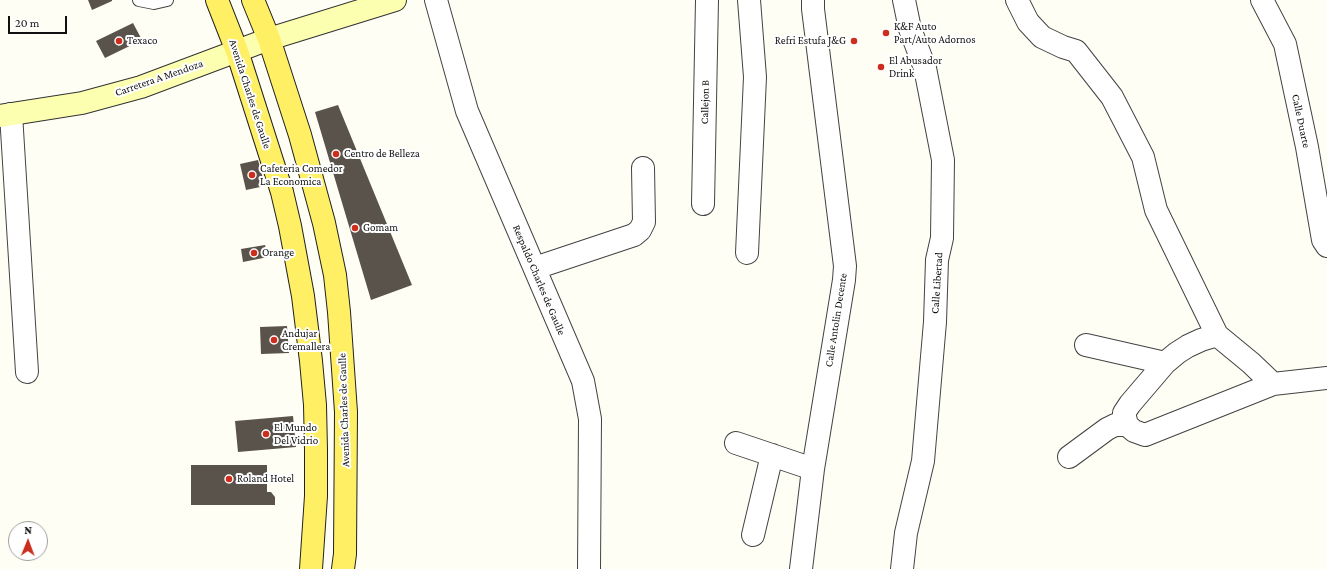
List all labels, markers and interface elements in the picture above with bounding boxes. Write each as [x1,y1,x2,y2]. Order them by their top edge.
scale bar [10,8,69,34]
text: 20 m [15,16,39,30]
place label: K&F Auto Part/Auto Adornos [894,20,976,46]
marker: K&F Auto Part/Auto Adornos [881,28,891,38]
place label: Texaco [127,34,157,48]
place label: Refri Estufa J&G [775,34,846,48]
marker: Texaco [114,36,124,46]
marker: Refri Estufa J&G [849,36,859,46]
street label: Avenida Charles de Gaulle [226,38,274,150]
place label: El Abusador Drink [889,54,942,80]
street label: Carretera A Mendoza [113,57,205,99]
marker: El Abusador Drink [876,62,886,72]
street label: Callejon B [698,80,712,124]
street label: Calle Duarte [1289,93,1313,149]
place label: Centro de Belleza [344,147,420,161]
marker: Centro de Belleza [331,149,341,159]
place label: Cafeteria Comedor La Economica [260,162,343,188]
marker: Cafeteria Comedor La Economica [247,170,257,180]
place label: Gomam [363,221,398,235]
marker: Gomam [350,223,360,233]
street label: Respaldo Charles de Gaulle [510,223,568,337]
place label: Orange [262,246,294,260]
marker: Orange [249,248,259,258]
street label: Calle Libertad [928,252,946,314]
street label: Calle Antolin Decente [822,272,850,368]
place label: Andujar Cremallera [282,327,330,353]
marker: Andujar Cremallera [269,335,279,345]
street label: Avenida Charles de Gaulle [335,353,353,467]
place label: El Mundo Del Vidrio [274,421,318,447]
marker: El Mundo Del Vidrio [261,429,271,439]
place label: Roland Hotel [237,472,294,486]
marker: Roland Hotel [224,474,234,484]
north arrow [8,521,48,561]
text: N [24,524,32,536]

